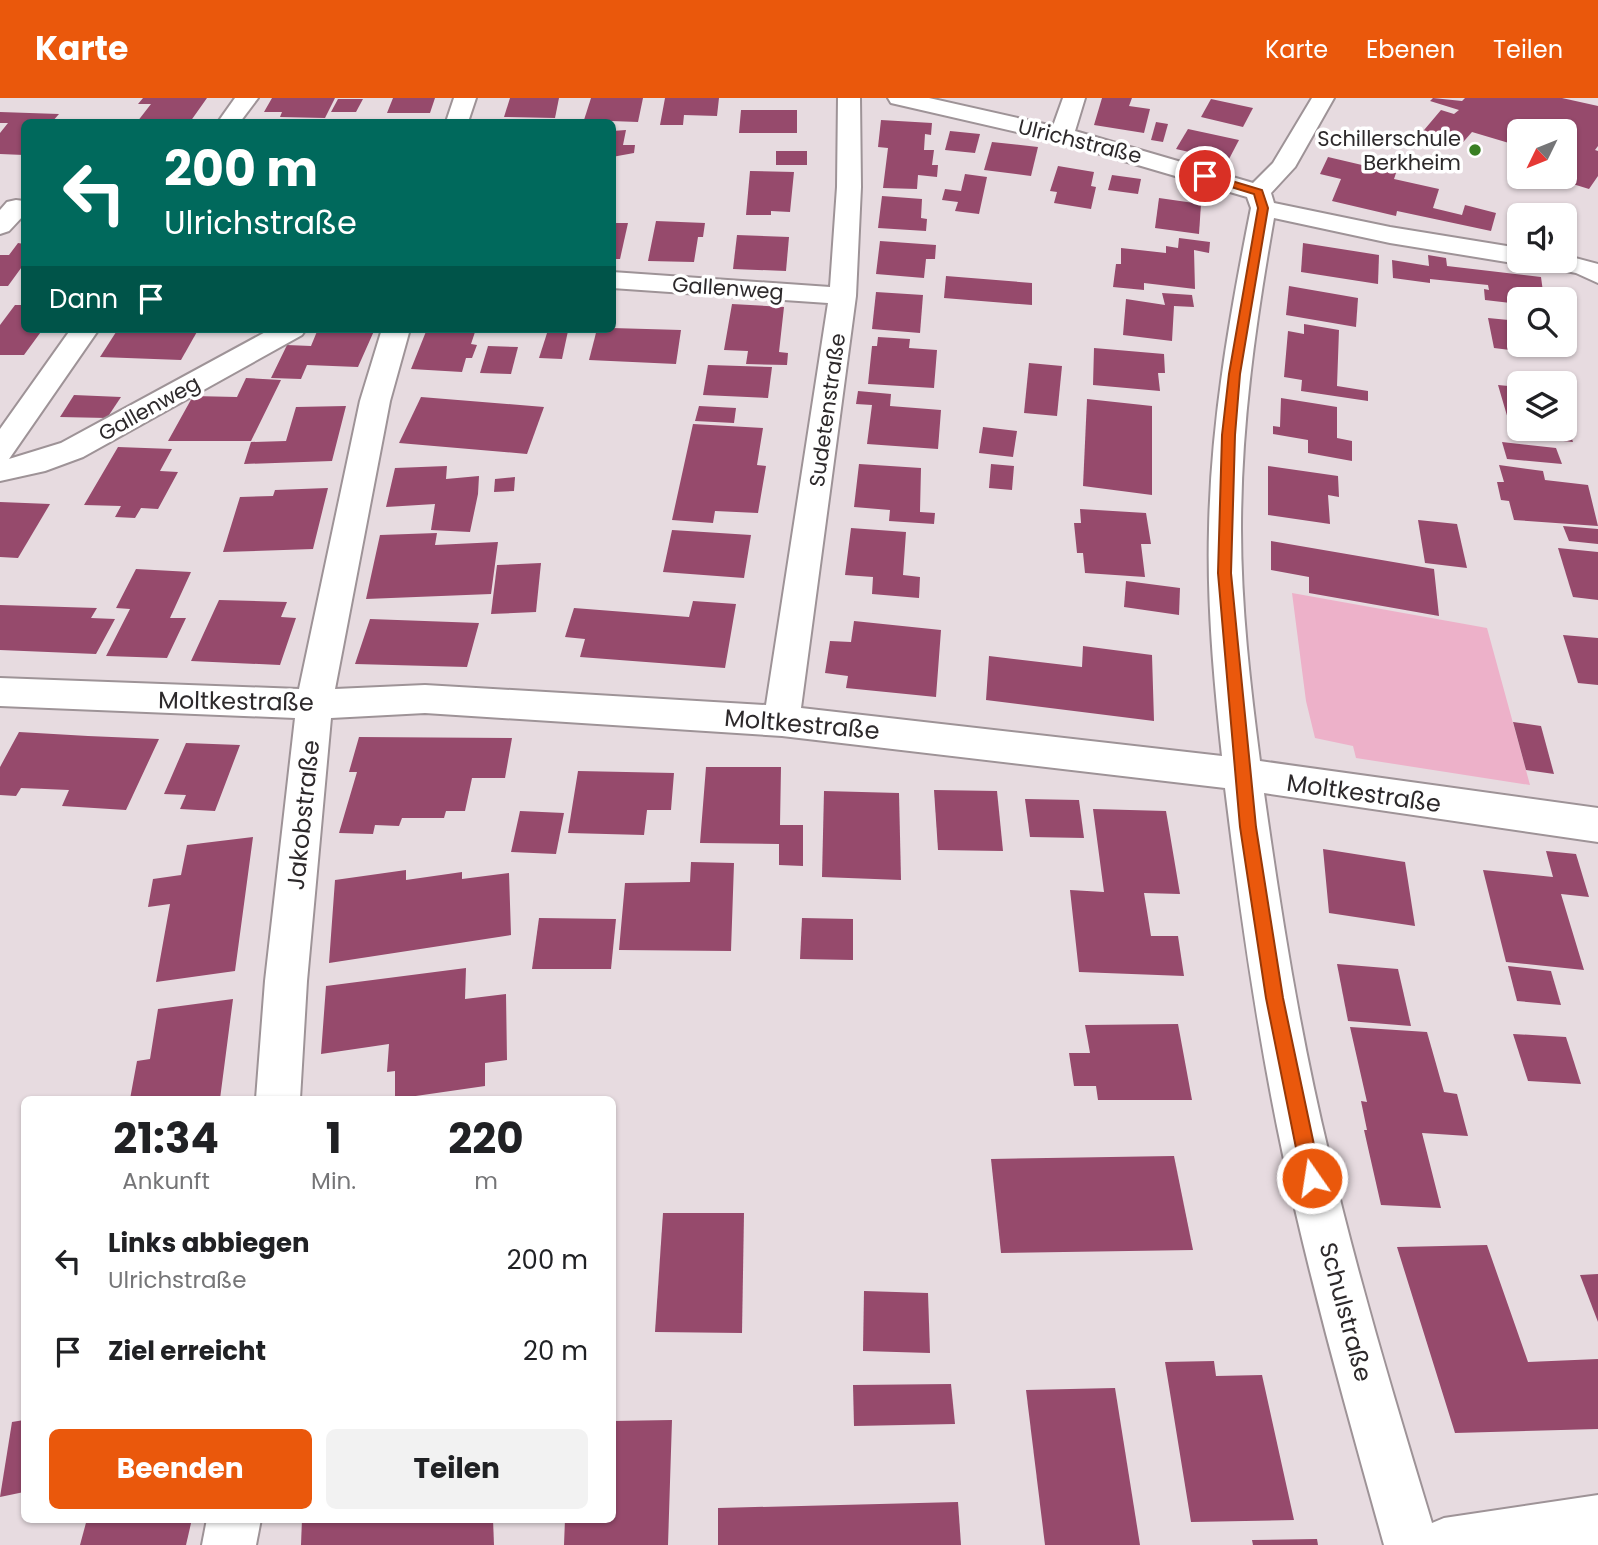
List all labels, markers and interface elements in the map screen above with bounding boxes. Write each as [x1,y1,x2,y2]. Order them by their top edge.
text: Karte [35,25,128,72]
text: Karte [1265,33,1328,66]
text: Ebenen [1366,33,1455,66]
text: Teilen [1493,33,1563,66]
street label: Ulrichstraße [1015,112,1145,170]
north arrow [1507,119,1577,189]
map controls [1507,119,1577,441]
place label: Schillerschule Berkheim [1317,124,1461,177]
text: 200 m [164,135,318,203]
marker: Schillerschule Berkheim [1467,142,1483,158]
pin [1175,146,1235,206]
icon: left [49,147,140,238]
icon: arrive [1186,157,1224,195]
text: Ulrichstraße [164,200,357,245]
button: sound [1507,203,1577,273]
street label: Gallenweg [671,270,785,306]
icon: arrive [132,280,170,318]
text: Dann [49,281,118,317]
button: search [1507,287,1577,357]
street label: Sudetenstraße [802,331,852,489]
street label: Gallenweg [93,368,205,448]
button: layers [1507,371,1577,441]
street label: Moltkestraße [158,683,314,719]
street label: Moltkestraße [723,701,881,747]
street label: Jakobstraße [279,738,327,892]
street label: Moltkestraße [1285,766,1443,820]
text: 21:34 [113,1109,219,1168]
text: 1 [326,1109,341,1168]
text: 220 [448,1109,524,1168]
position arrow [1275,1141,1349,1215]
text: Ankunft [122,1165,210,1197]
text: Min. [311,1165,356,1197]
text: m [474,1165,498,1197]
text: Links abbiegen [108,1225,310,1261]
street label: Schulstraße [1312,1239,1380,1385]
icon: left [49,1242,87,1280]
text: 200 m [507,1242,588,1278]
text: Ulrichstraße [108,1264,247,1296]
icon: arrive [49,1333,87,1371]
text: Ziel erreicht [108,1333,266,1369]
text: 20 m [523,1333,588,1369]
button: Beenden [49,1429,312,1509]
button: Teilen [326,1429,588,1509]

